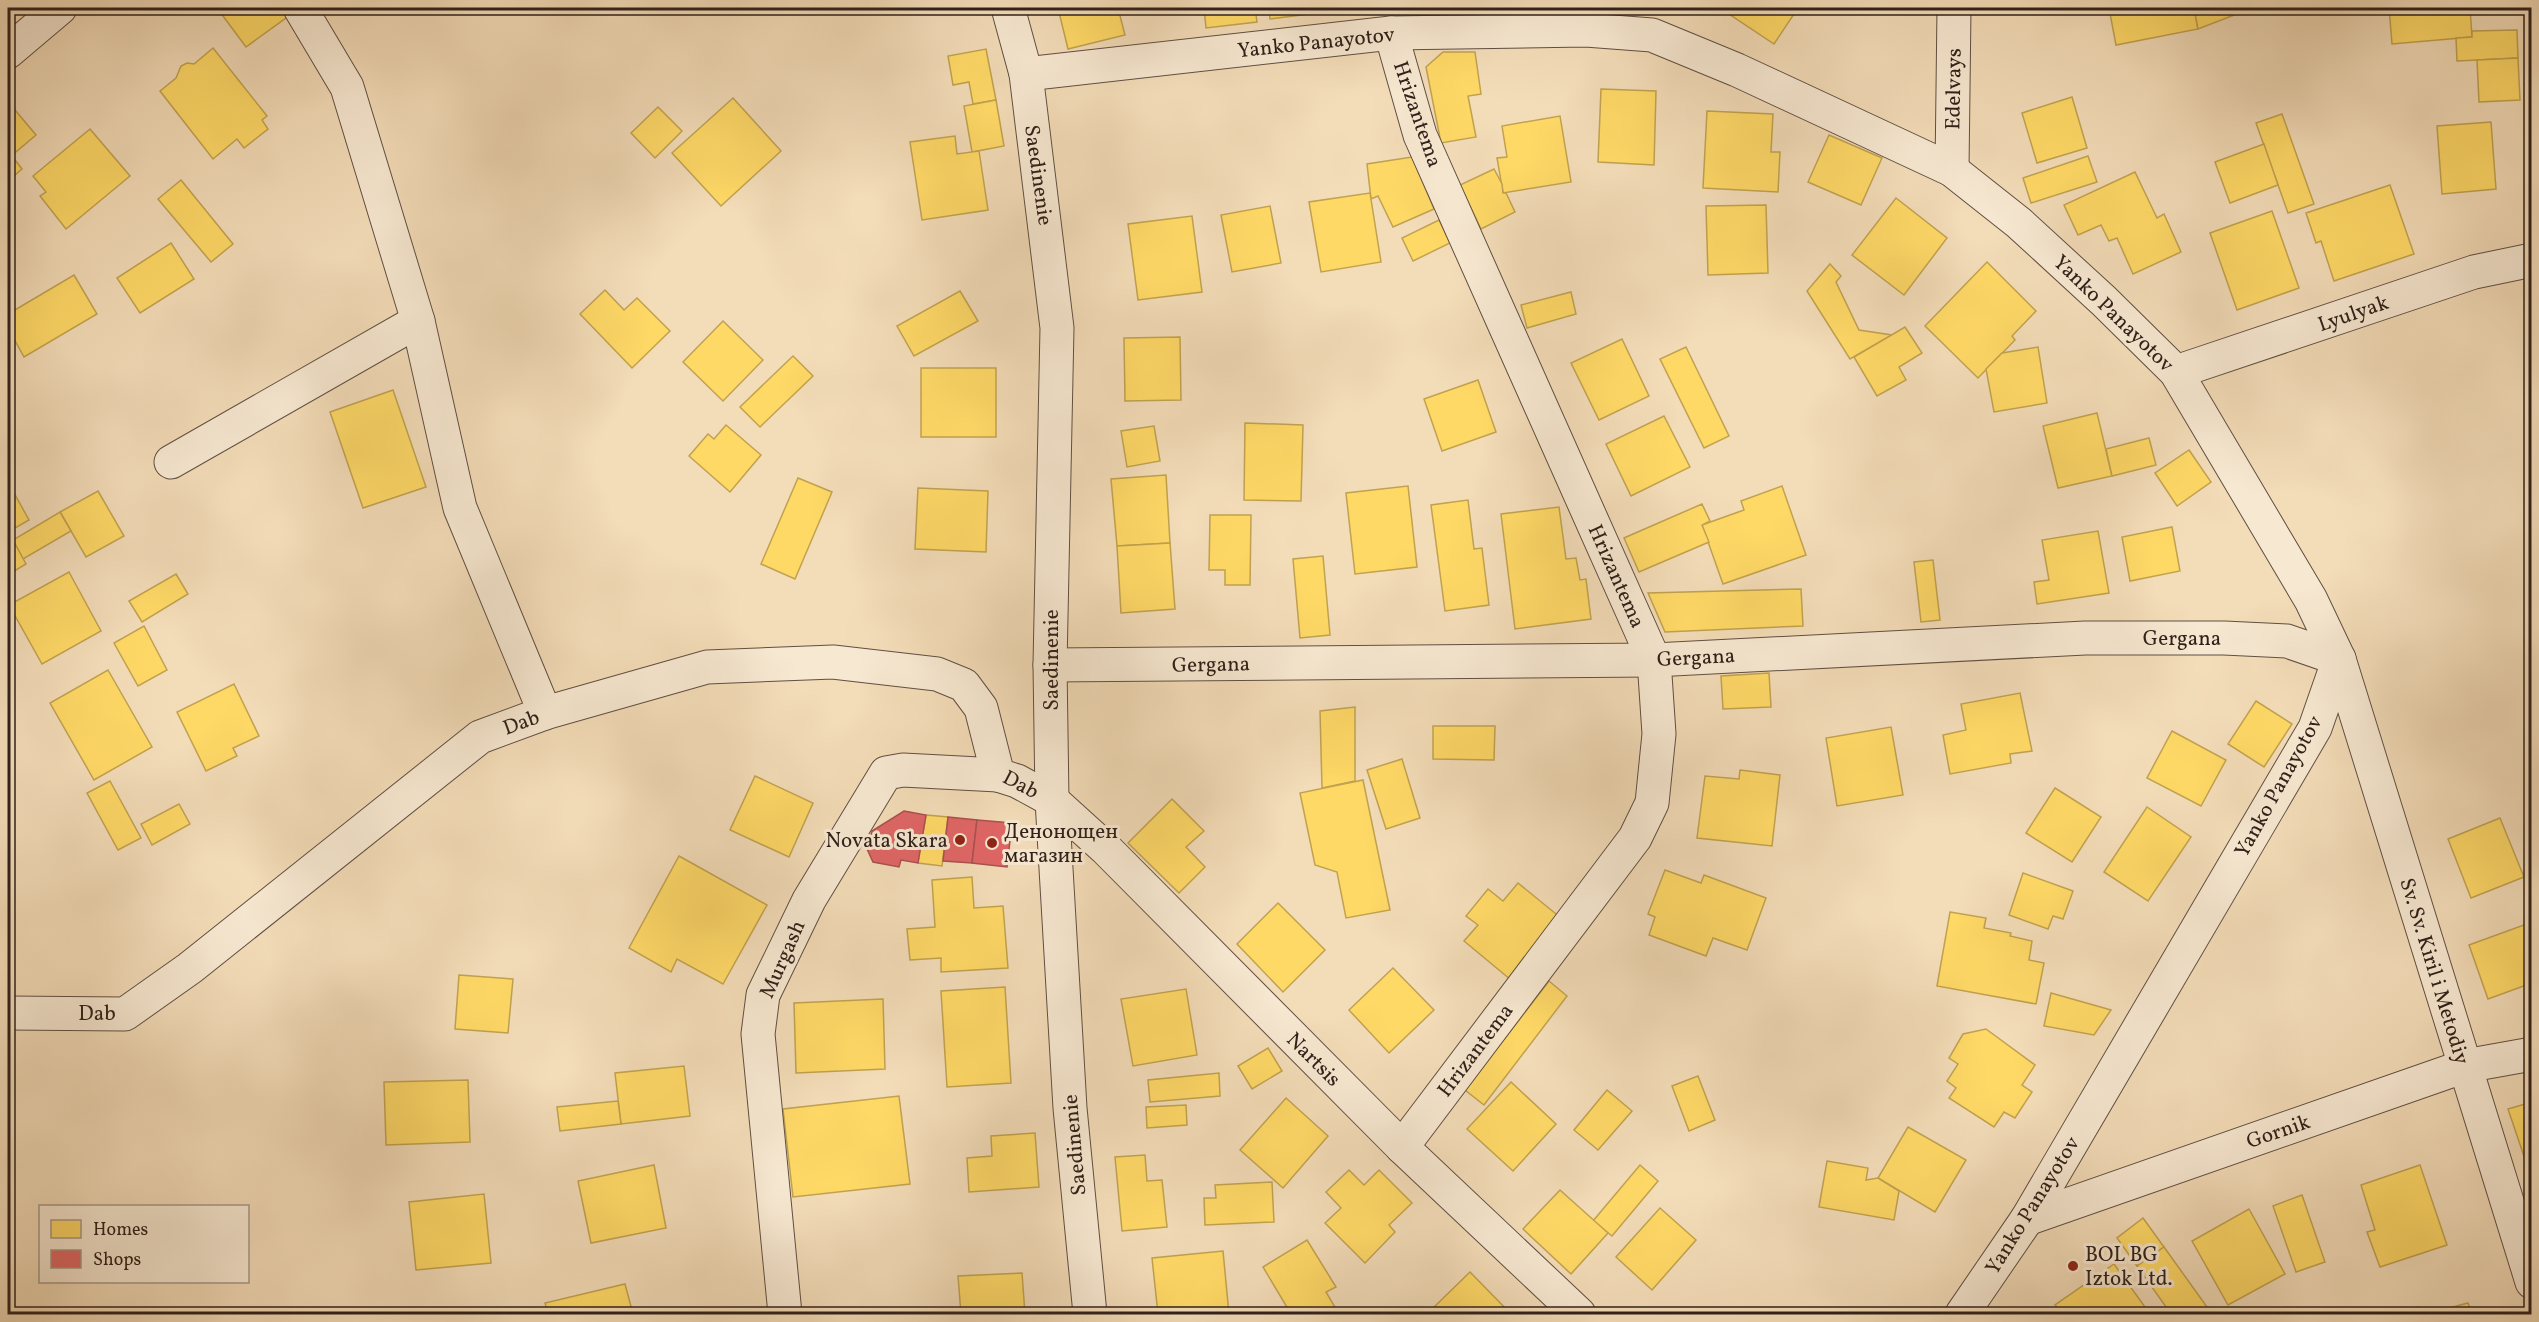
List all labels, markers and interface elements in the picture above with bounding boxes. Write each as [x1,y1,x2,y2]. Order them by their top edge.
street label: Yanko Panayotov [1236,21,1396,66]
street label: Edelvays [1939,48,1970,130]
street label: Hrizantema [1385,57,1448,172]
street label: Saedinenie [1016,123,1059,228]
street label: Yanko Panayotov [2046,249,2180,379]
street label: Lyulyak [2314,289,2393,340]
street label: Hrizantema [1580,520,1651,633]
street label: Saedinenie [1038,609,1067,711]
street label: Gergana [2143,625,2221,654]
street label: Gergana [1656,642,1736,675]
street label: Gergana [1172,650,1250,681]
street label: Dab [499,703,544,743]
street label: Yanko Panayotov [2228,711,2330,863]
street label: Dab [997,764,1044,807]
place label: Денонощен магазин [1004,818,1118,871]
place label: Novata Skara [825,827,948,856]
marker: Novata Skara [953,833,967,847]
marker: Денонощен магазин [985,836,999,850]
street label: Sv. Sv. Kiril i Metodiy [2391,875,2476,1069]
street label: Murgash [753,916,813,1003]
street label: Hrizantema [1431,998,1521,1104]
street label: Dab [78,1000,116,1029]
street label: Nartsis [1279,1026,1347,1094]
street label: Saedinenie [1057,1093,1094,1197]
street label: Gornik [2243,1108,2315,1157]
street label: Yanko Panayotov [1979,1131,2087,1280]
legend [39,1205,249,1283]
text: Homes [93,1218,148,1243]
place label: BOL BG Iztok Ltd. [2085,1241,2172,1294]
text: Shops [93,1248,141,1273]
marker: BOL BG Iztok Ltd. [2066,1259,2080,1273]

